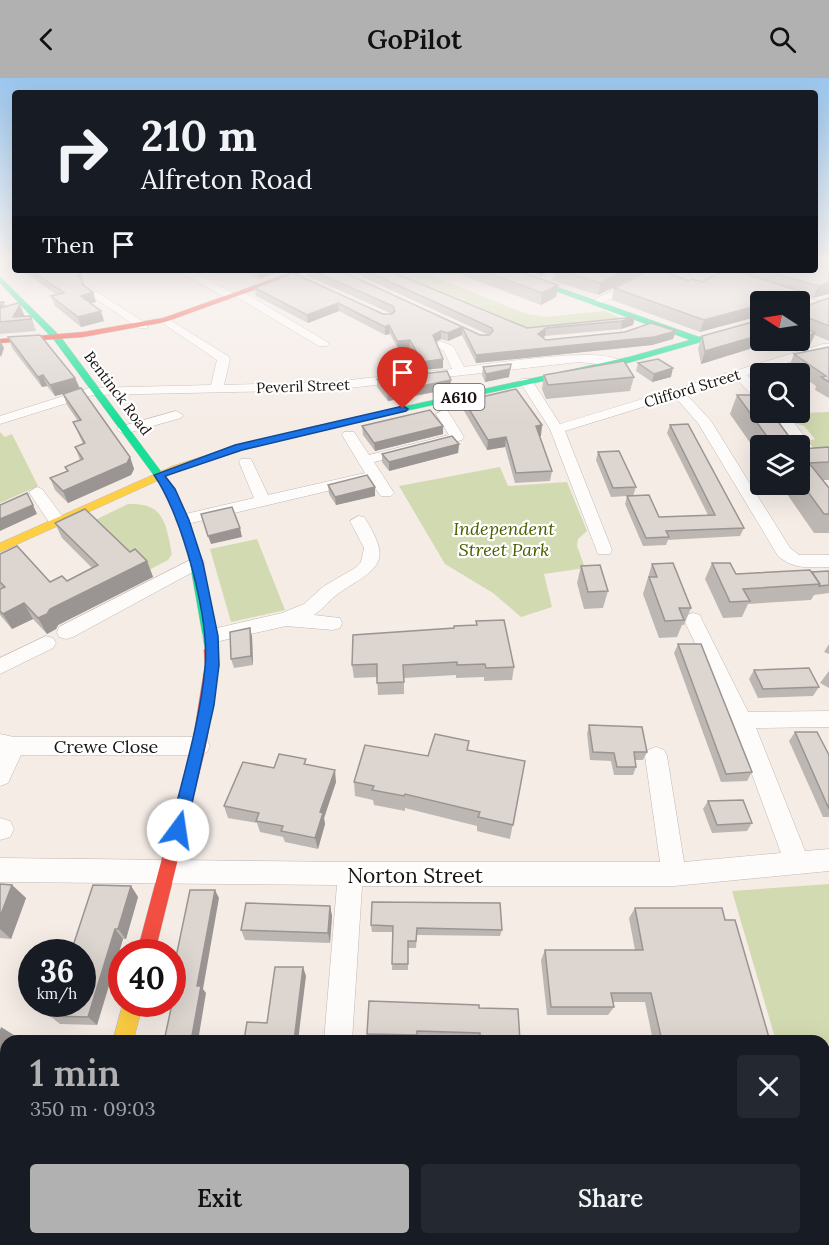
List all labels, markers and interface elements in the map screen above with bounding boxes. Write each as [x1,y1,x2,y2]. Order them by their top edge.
text: GoPilot [367,22,462,56]
icon: back [30,23,63,56]
icon: search [766,23,799,56]
text: 210 m [141,109,257,163]
icon: right [42,114,120,192]
text: Alfreton Road [141,162,313,196]
icon: arrive [107,228,140,261]
text: Then [42,231,95,259]
north arrow [750,291,810,351]
map controls [750,291,810,495]
street label: Bentinck Road [80,347,156,439]
pin [377,347,428,409]
icon: arrive [386,356,419,389]
button: search [750,363,810,423]
street label: Clifford Street [642,364,743,412]
street label: Peveril Street [256,375,350,397]
road number: A610 [434,384,484,410]
button: layers [750,435,810,495]
park label: Independent Street Park [453,517,555,561]
street label: Crewe Close [54,735,159,758]
position arrow [146,798,210,862]
street label: Norton Street [347,862,484,889]
speed limit sign: 40 [108,939,186,1017]
text: 36 [40,952,74,990]
text: km/h [37,984,77,1003]
text: 1 min [30,1050,120,1096]
button: close [737,1055,800,1118]
text: 350 m · 09:03 [30,1096,156,1121]
button: Exit [30,1164,409,1233]
button: Share [421,1164,800,1233]

